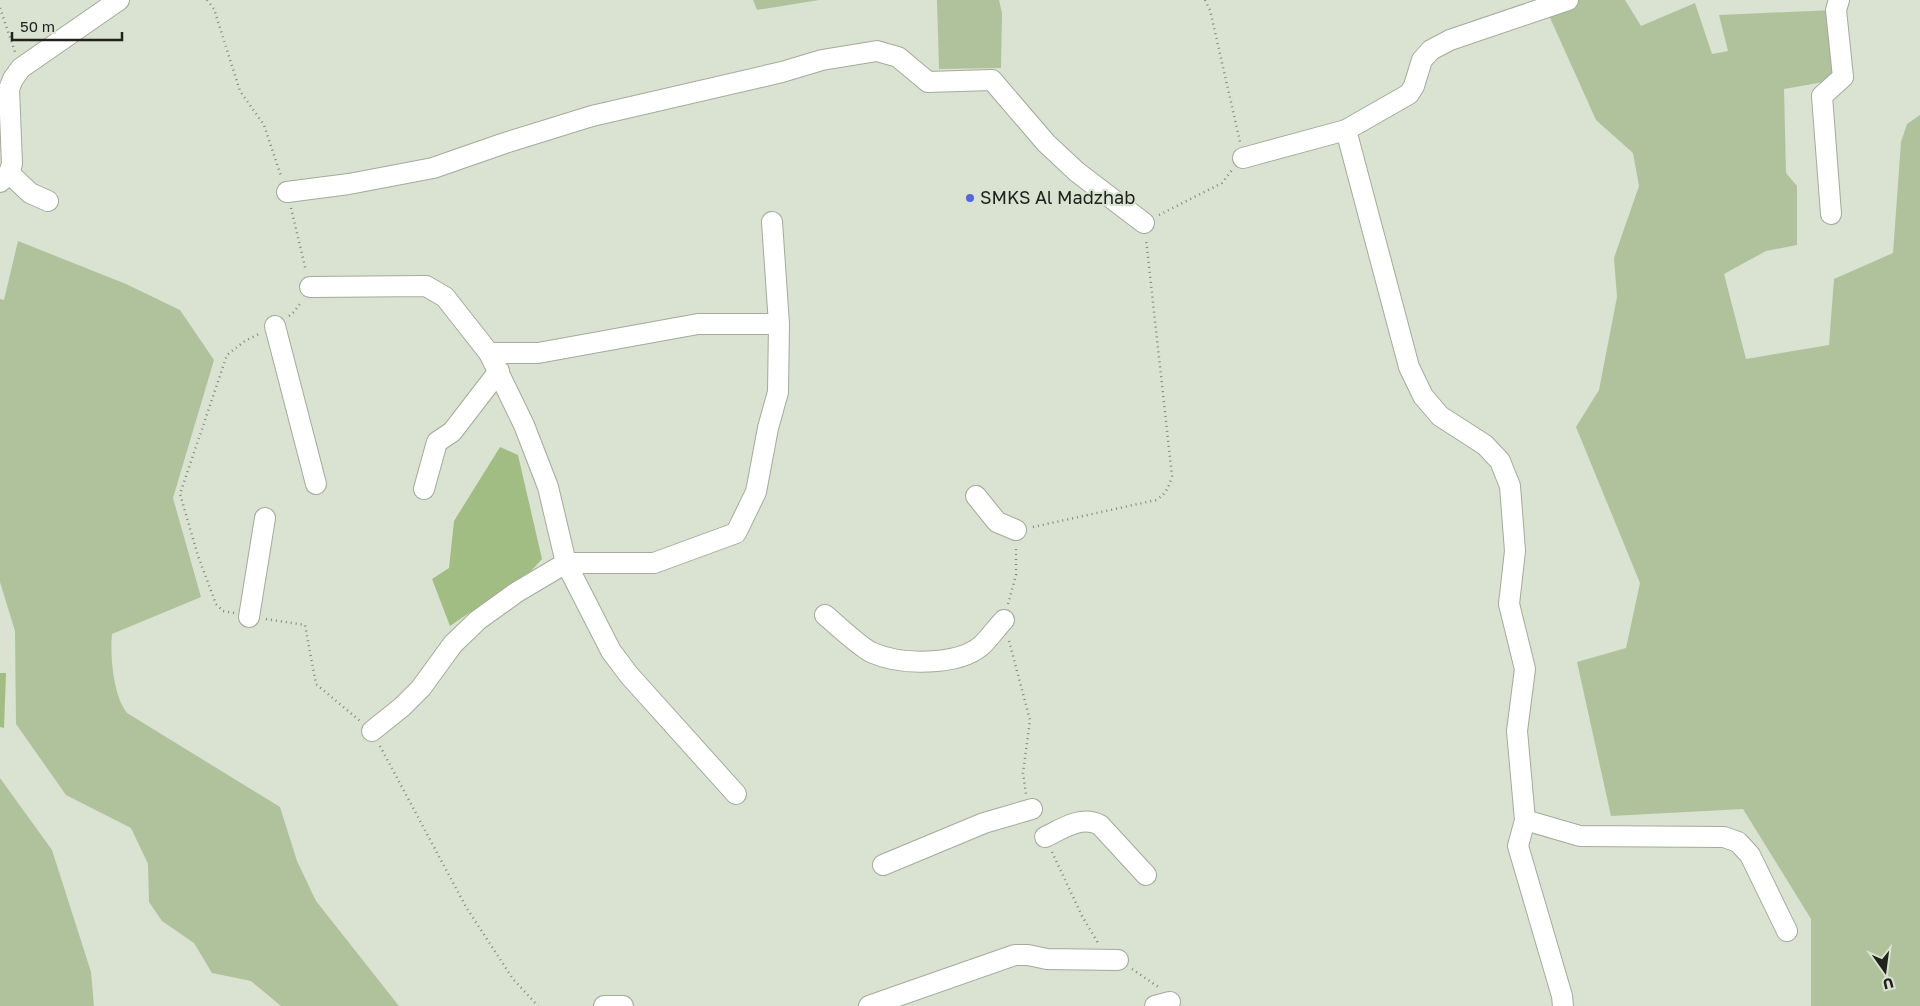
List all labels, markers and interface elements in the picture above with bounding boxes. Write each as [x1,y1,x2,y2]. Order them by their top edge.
scale bar [12,10,122,42]
text: 50 m [20,17,55,35]
place label: SMKS Al Madzhab [980,186,1135,208]
marker: SMKS Al Madzhab [964,192,976,204]
north arrow [1860,946,1910,996]
text: U [1881,975,1895,994]

